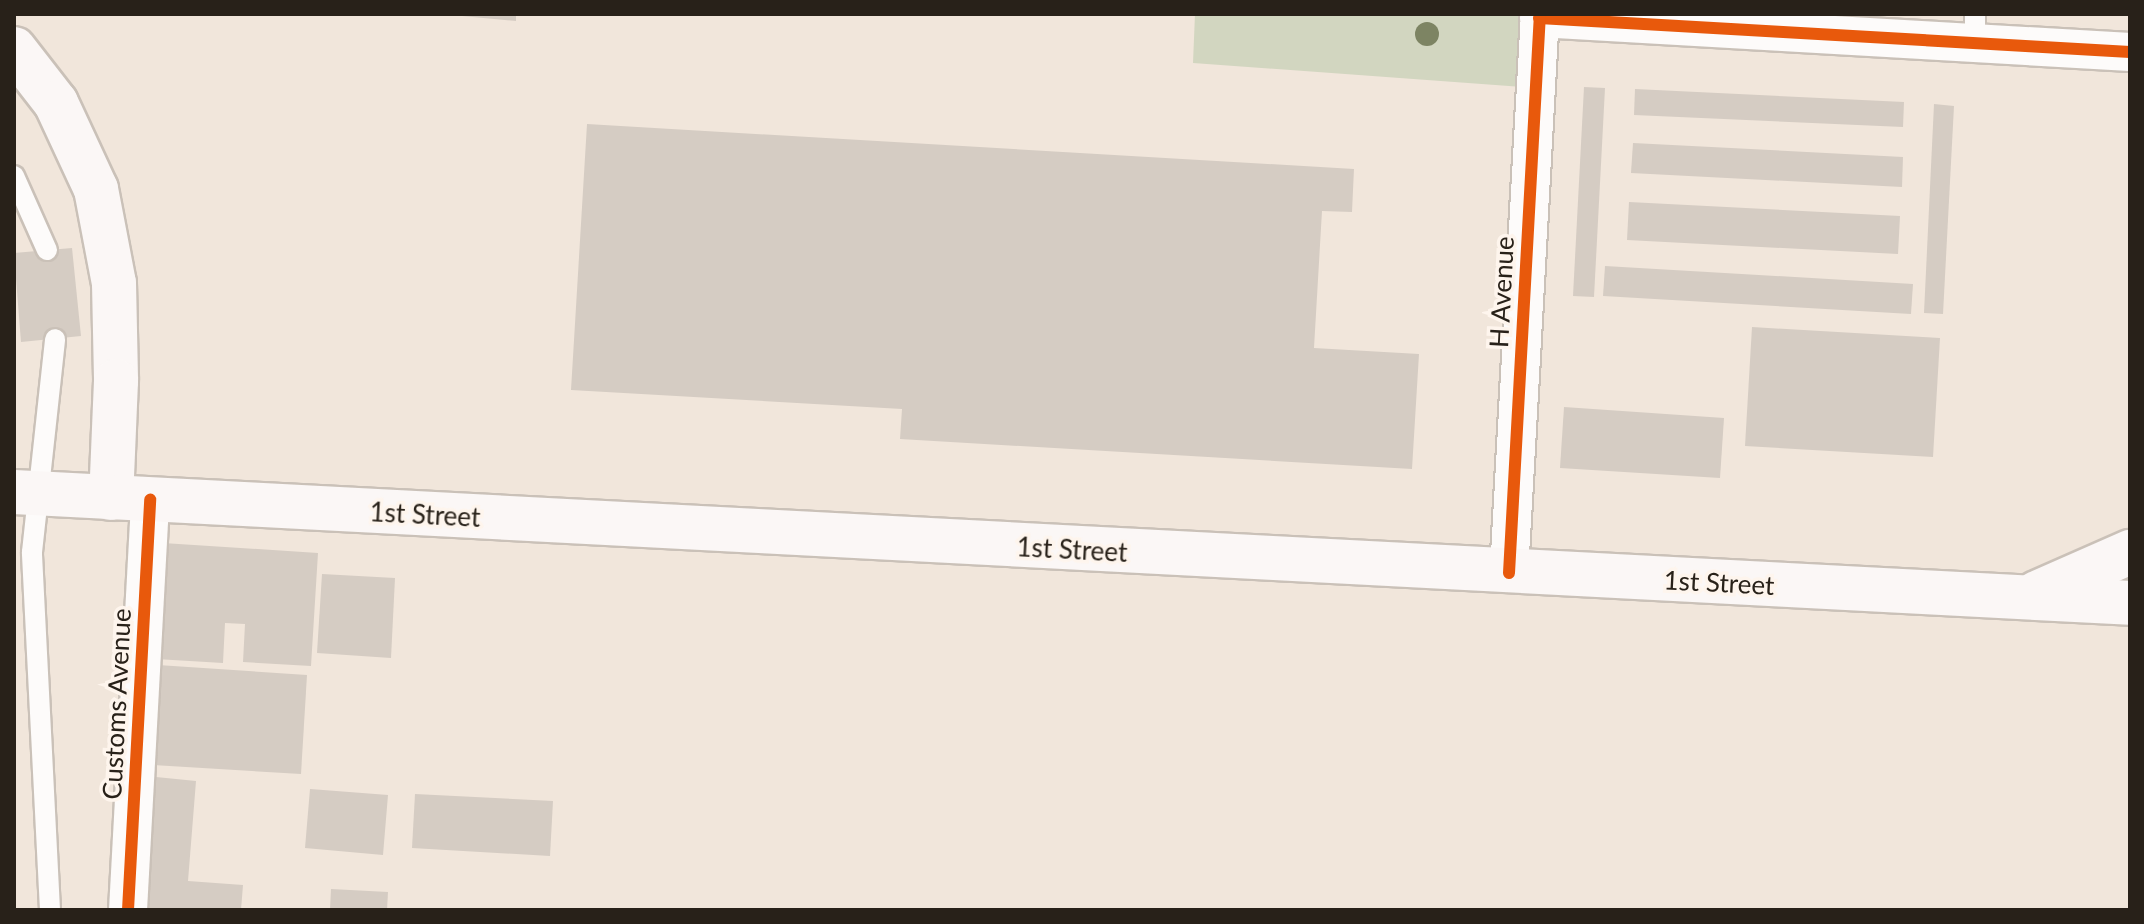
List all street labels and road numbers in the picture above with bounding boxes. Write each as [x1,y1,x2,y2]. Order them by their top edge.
street label: H Avenue [1483,235,1521,349]
street label: 1st Street [369,497,481,533]
street label: 1st Street [1016,532,1128,568]
street label: 1st Street [1663,565,1775,601]
street label: Customs Avenue [96,607,138,801]

